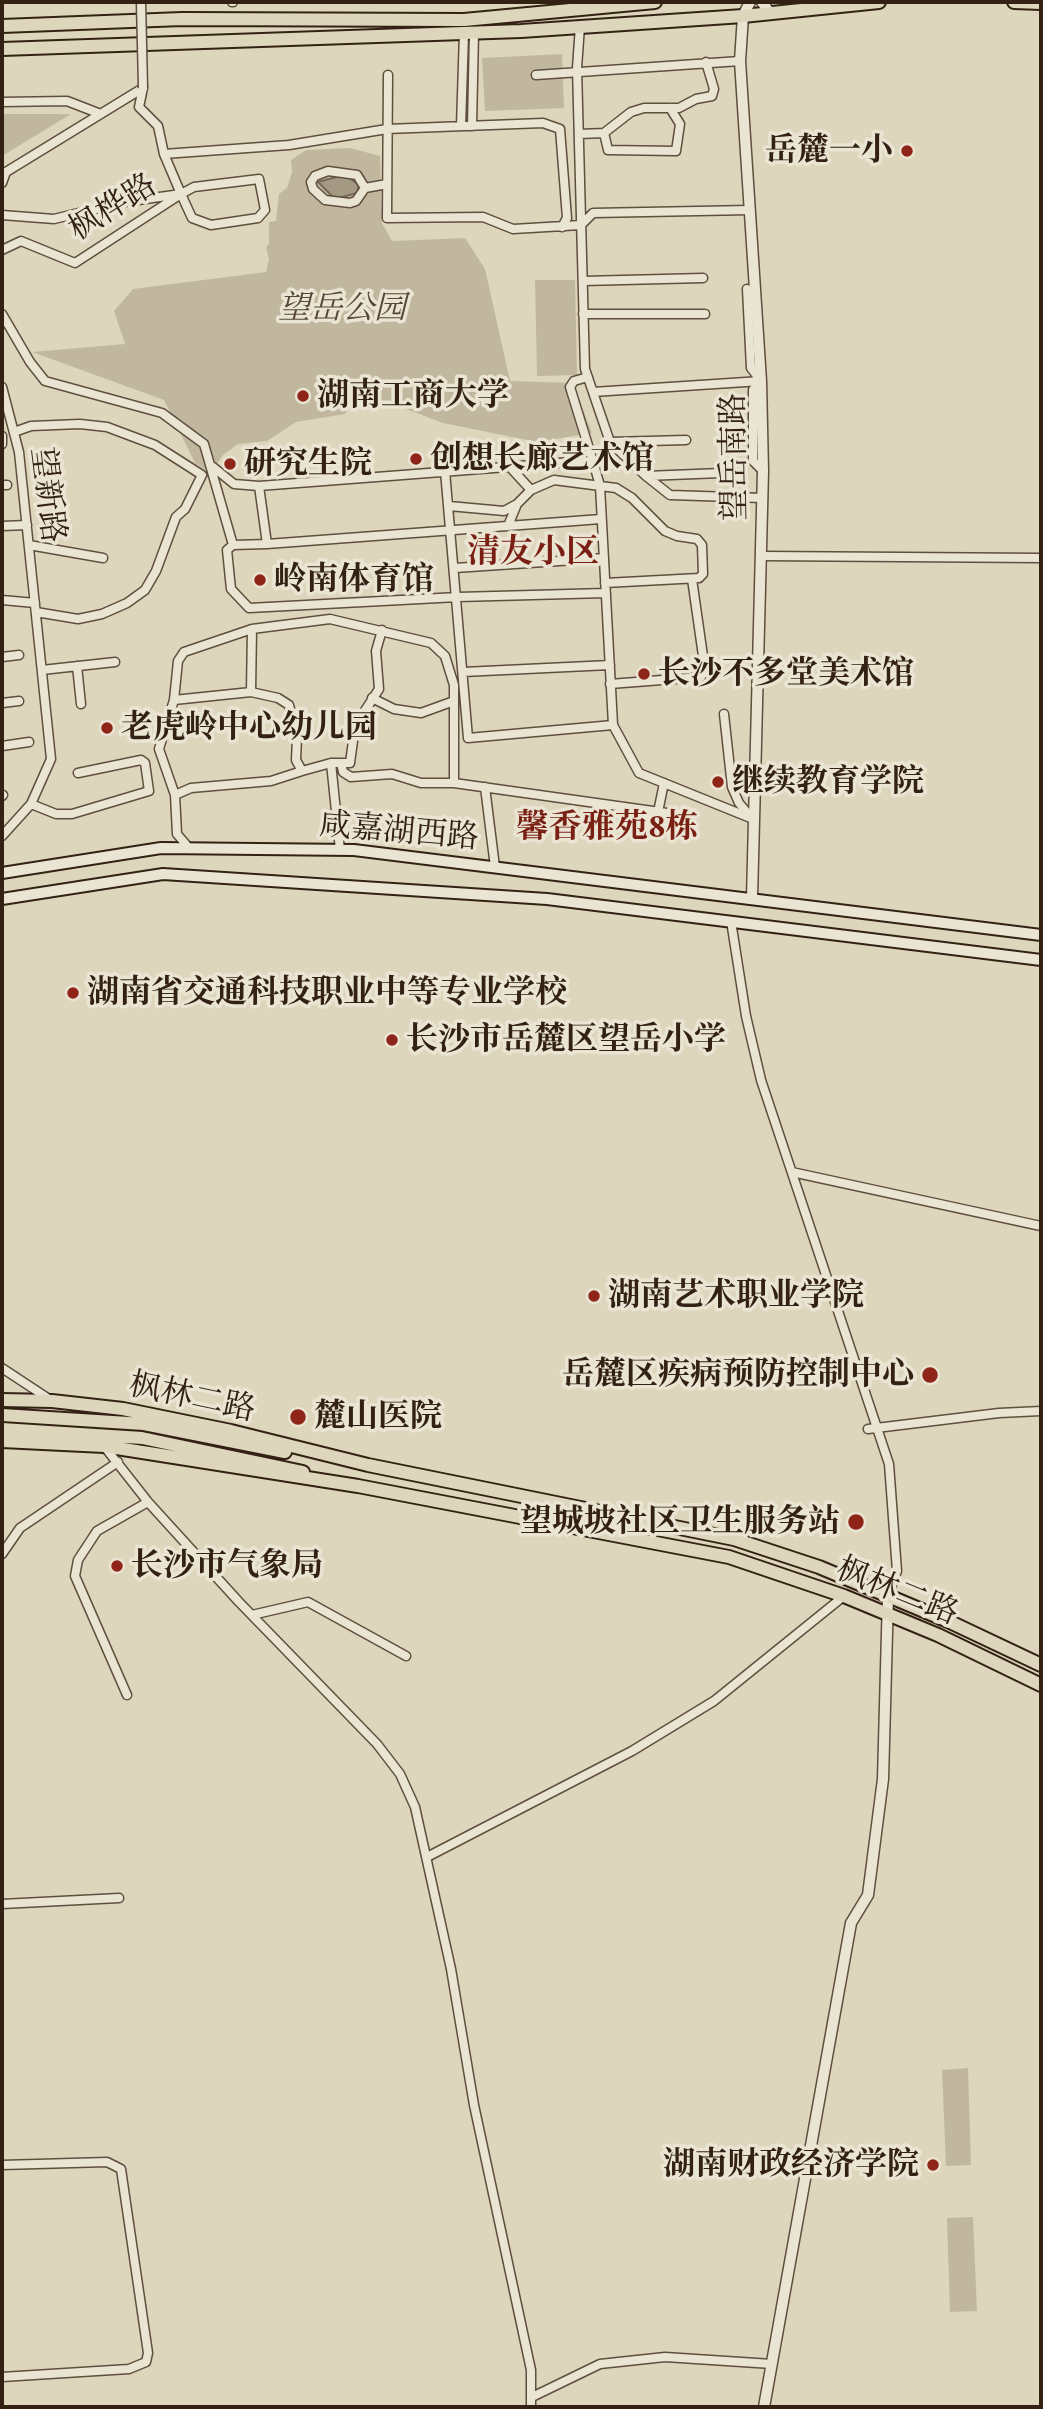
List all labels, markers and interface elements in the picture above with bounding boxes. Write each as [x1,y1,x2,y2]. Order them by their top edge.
place label: 岳麓一小 [765,132,893,170]
marker: 岳麓一小 [899,143,915,159]
street label: 枫桦路 [62,166,164,250]
park label: 望岳公园 [278,290,406,328]
place label: 湖南工商大学 [317,377,509,415]
marker: 湖南工商大学 [295,388,311,404]
street label: 望岳南路 [715,393,755,521]
place label: 创想长廊艺术馆 [430,440,654,478]
street label: 望新路 [22,445,72,545]
place label: 研究生院 [244,445,372,483]
marker: 创想长廊艺术馆 [408,451,424,467]
marker: 研究生院 [222,456,238,472]
district label: 清友小区 [467,533,599,573]
place label: 岭南体育馆 [274,561,434,599]
marker: 岭南体育馆 [252,572,268,588]
place label: 长沙不多堂美术馆 [658,655,914,693]
marker: 长沙不多堂美术馆 [636,666,652,682]
place label: 老虎岭中心幼儿园 [121,709,377,747]
marker: 老虎岭中心幼儿园 [99,720,115,736]
place label: 继续教育学院 [732,763,924,801]
marker: 继续教育学院 [710,774,726,790]
street label: 咸嘉湖西路 [318,806,480,858]
district label: 馨香雅苑8栋 [516,808,698,848]
place label: 湖南省交通科技职业中等专业学校 [87,974,567,1012]
marker: 湖南省交通科技职业中等专业学校 [65,985,81,1001]
place label: 长沙市岳麓区望岳小学 [406,1021,726,1059]
marker: 长沙市岳麓区望岳小学 [384,1032,400,1048]
place label: 湖南艺术职业学院 [608,1277,864,1315]
marker: 湖南艺术职业学院 [586,1288,602,1304]
place label: 岳麓区疾病预防控制中心 [562,1356,914,1394]
marker: 岳麓区疾病预防控制中心 [920,1365,940,1385]
street label: 枫林二路 [125,1366,259,1430]
place label: 麓山医院 [314,1398,442,1436]
marker: 麓山医院 [288,1407,308,1427]
place label: 望城坡社区卫生服务站 [520,1503,840,1541]
marker: 望城坡社区卫生服务站 [846,1512,866,1532]
place label: 长沙市气象局 [131,1547,323,1585]
street label: 枫林二路 [830,1550,964,1634]
marker: 长沙市气象局 [109,1558,125,1574]
place label: 湖南财政经济学院 [663,2146,919,2184]
marker: 湖南财政经济学院 [925,2157,941,2173]

